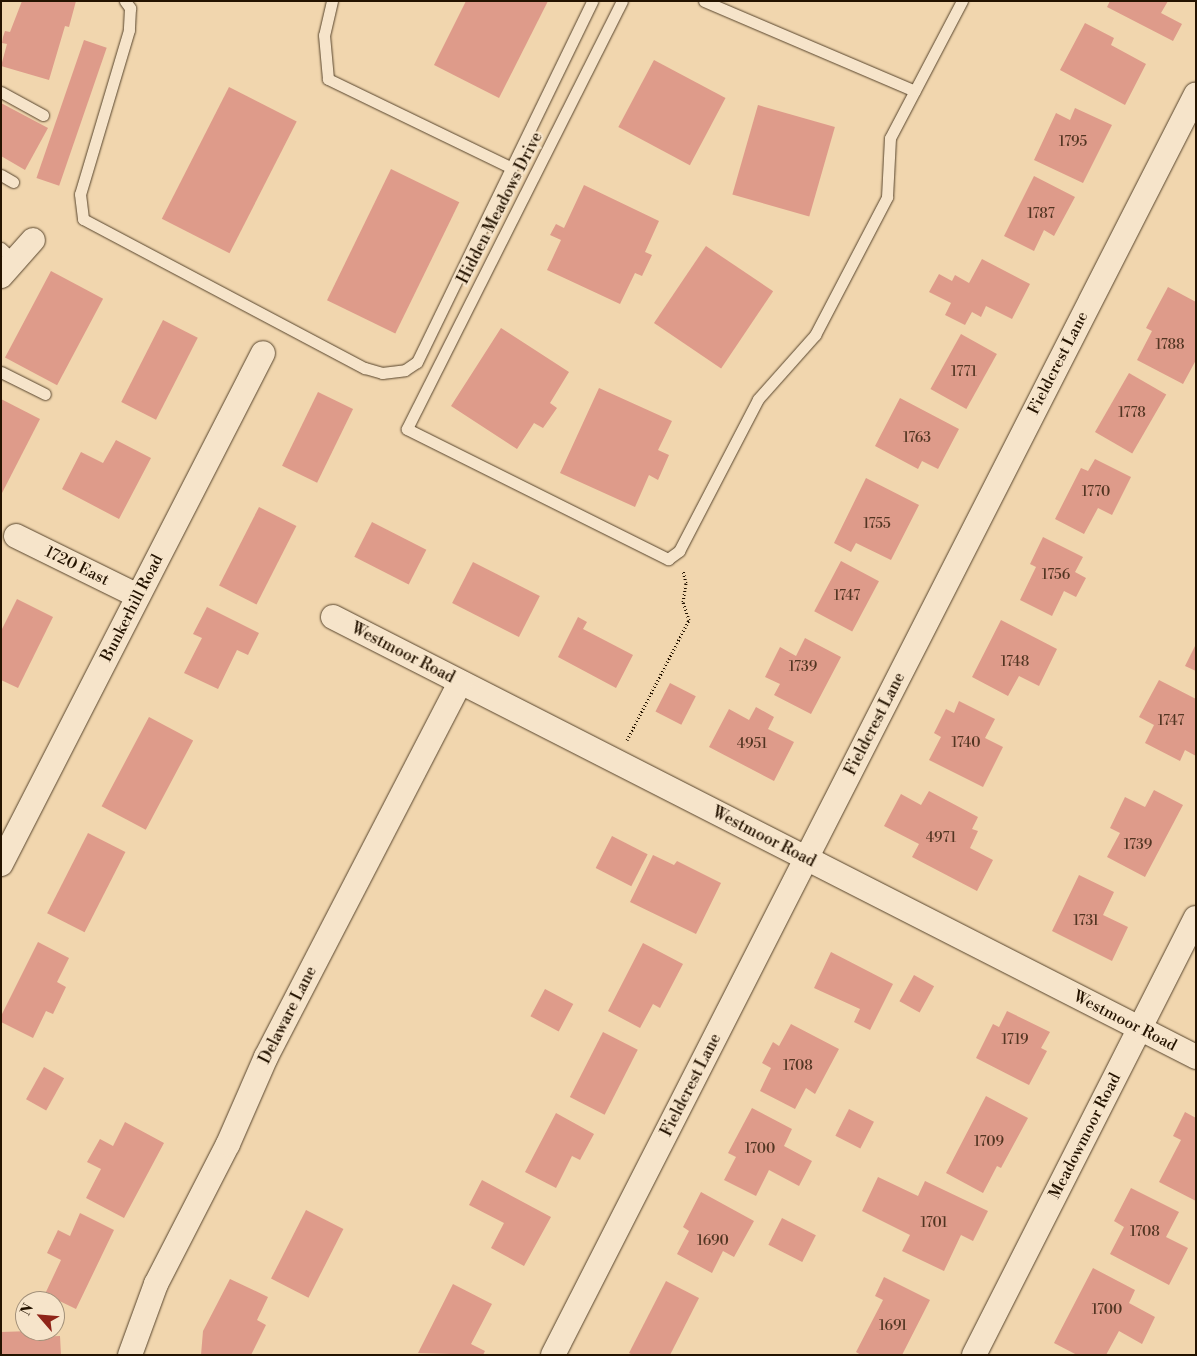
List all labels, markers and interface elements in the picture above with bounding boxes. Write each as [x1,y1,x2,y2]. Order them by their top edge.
street label: Hidden Meadows Drive [453,129,547,287]
house number: 1795 [1059,134,1087,150]
house number: 1787 [1027,206,1055,222]
street label: Fieldcrest Lane [1024,308,1092,418]
house number: 1788 [1155,337,1185,353]
house number: 1771 [951,364,977,380]
house number: 1778 [1118,405,1146,421]
house number: 1763 [903,430,931,446]
house number: 1770 [1082,484,1110,500]
house number: 1755 [863,516,891,532]
street label: 1720 East [42,542,112,590]
street label: Bunkerhill Road [97,551,167,665]
house number: 1756 [1042,567,1070,583]
house number: 1747 [834,588,860,604]
street label: Westmoor Road [348,619,458,687]
house number: 1748 [1001,654,1029,670]
house number: 1739 [789,659,817,675]
street label: Fieldcrest Lane [841,669,909,779]
house number: 1747 [1158,713,1184,729]
house number: 1740 [951,735,981,751]
house number: 4951 [737,736,767,752]
street label: Westmoor Road [709,803,819,871]
house number: 4971 [926,830,956,846]
house number: 1739 [1124,837,1152,853]
house number: 1731 [1073,913,1099,929]
street label: Delaware Lane [255,963,321,1067]
street label: Westmoor Road [1070,987,1180,1055]
street label: Fieldcrest Lane [657,1030,725,1140]
house number: 1719 [1002,1032,1028,1048]
house number: 1708 [783,1058,813,1074]
street label: Meadowmoor Road [1045,1070,1125,1202]
house number: 1709 [974,1134,1004,1150]
house number: 1700 [745,1141,775,1157]
house number: 1701 [921,1215,947,1231]
house number: 1708 [1130,1224,1160,1240]
house number: 1690 [697,1233,729,1249]
north arrow [15,1291,65,1341]
text: N [17,1301,38,1319]
house number: 1700 [1092,1302,1122,1318]
house number: 1691 [879,1318,907,1334]

